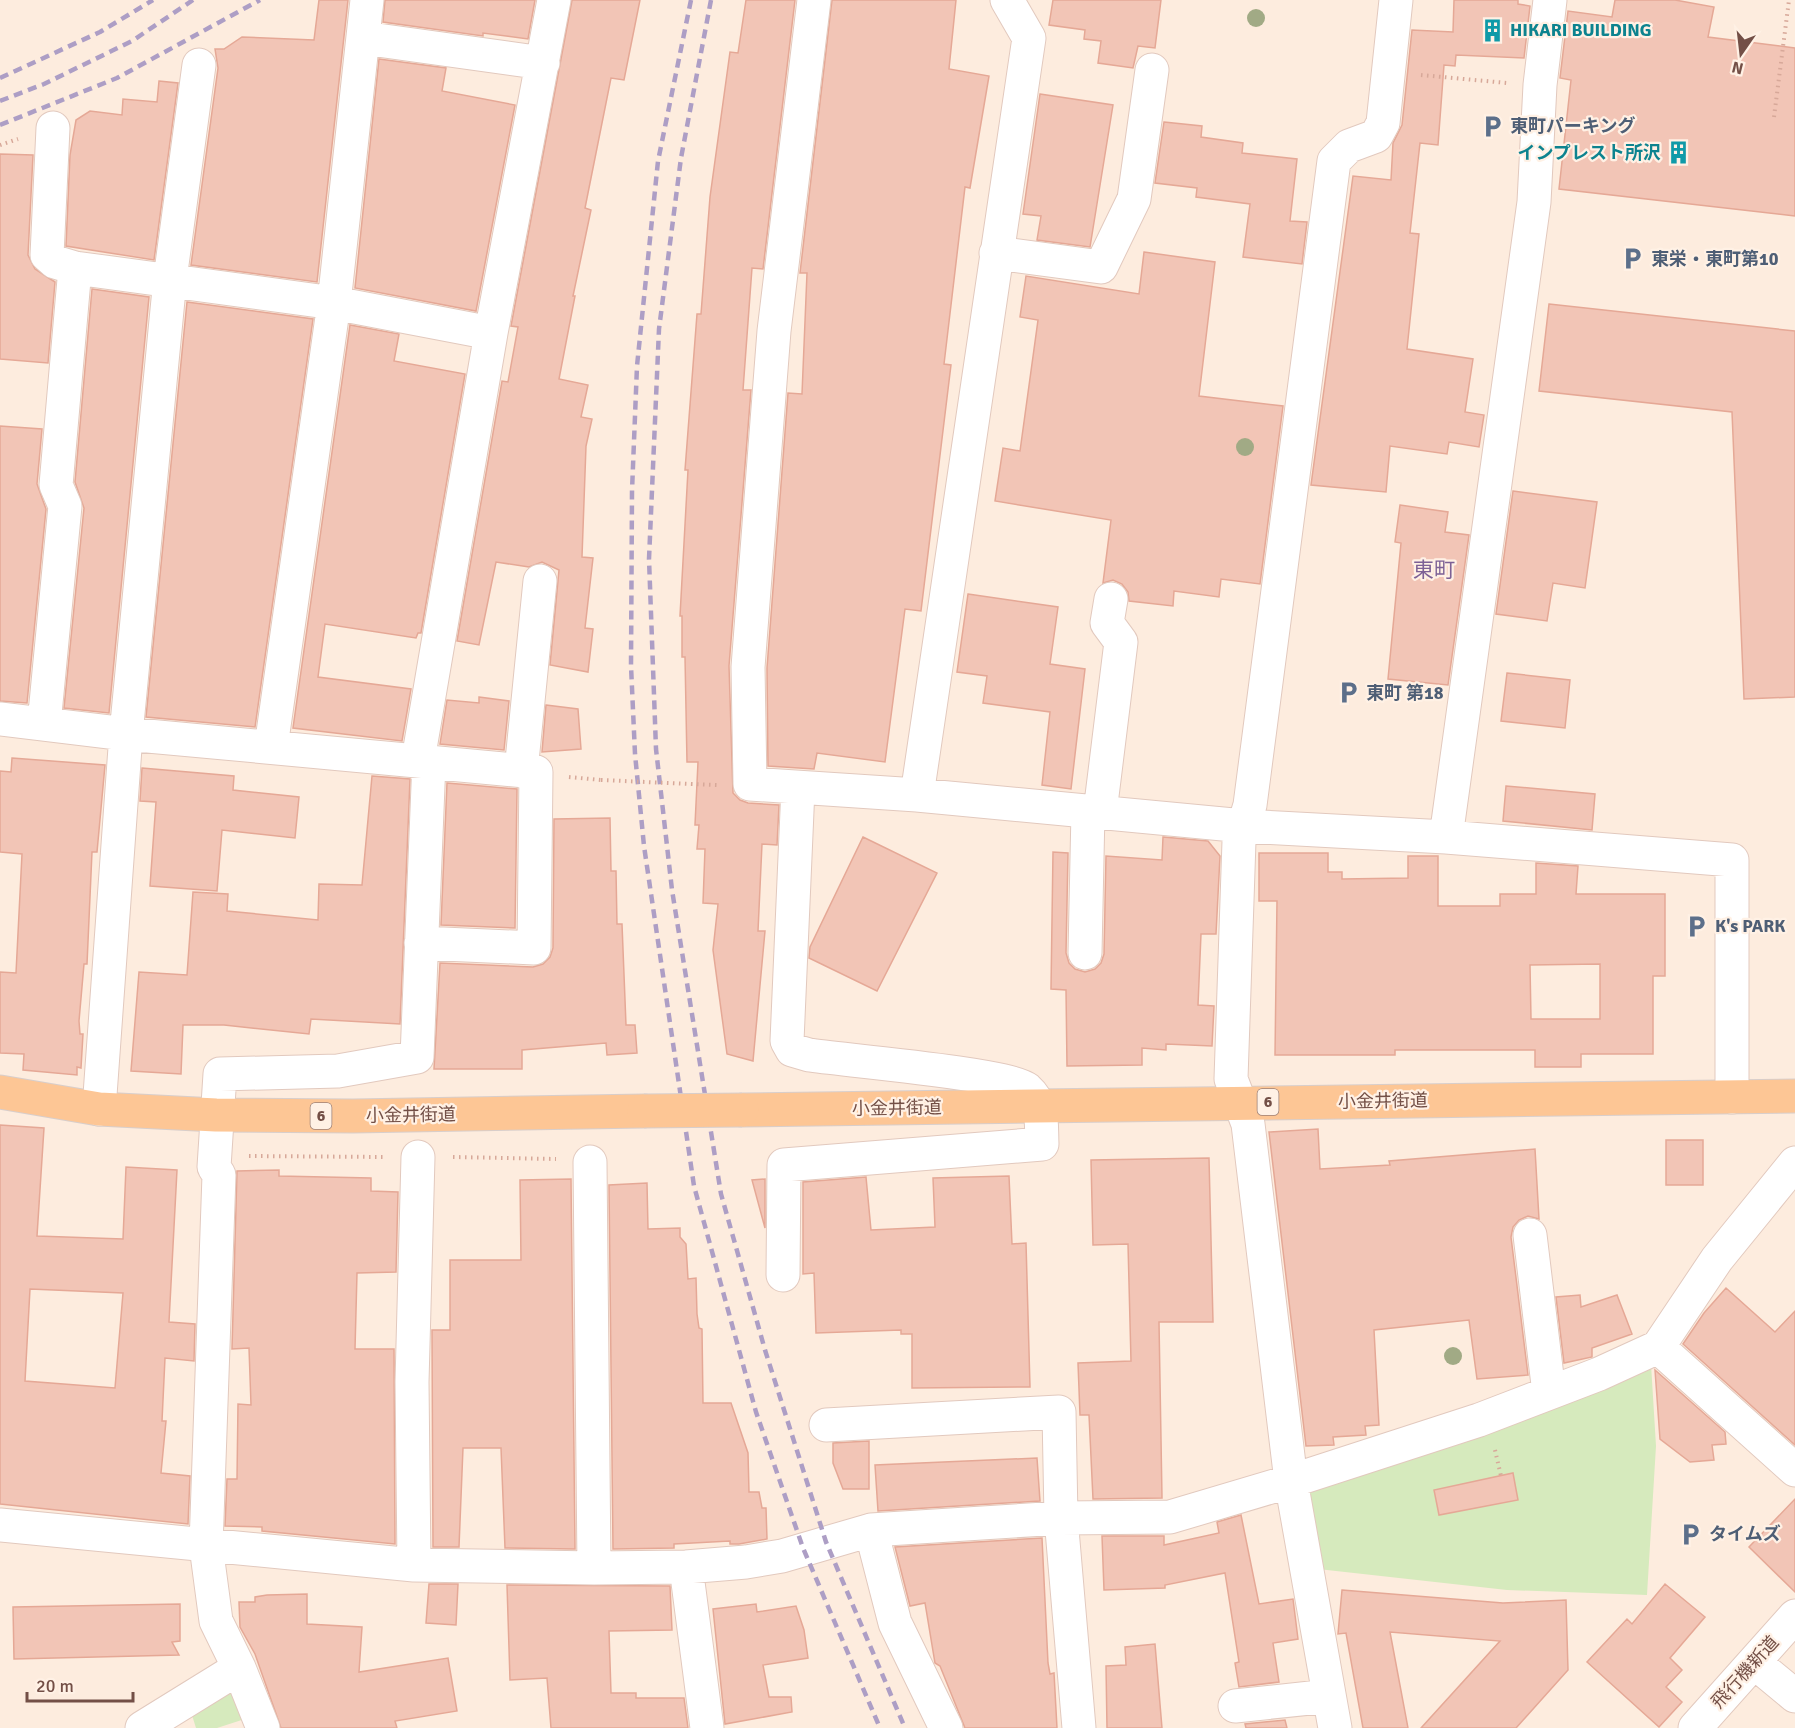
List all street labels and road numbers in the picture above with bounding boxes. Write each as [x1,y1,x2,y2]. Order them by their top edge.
road number: 6 [1258,1089,1278,1115]
street label: 小金井街道 [1338,1089,1428,1113]
street label: 小金井街道 [852,1096,942,1120]
road number: 6 [310,1103,332,1129]
street label: 小金井街道 [366,1103,456,1127]
street label: 飛行機新道 [1707,1631,1783,1713]

